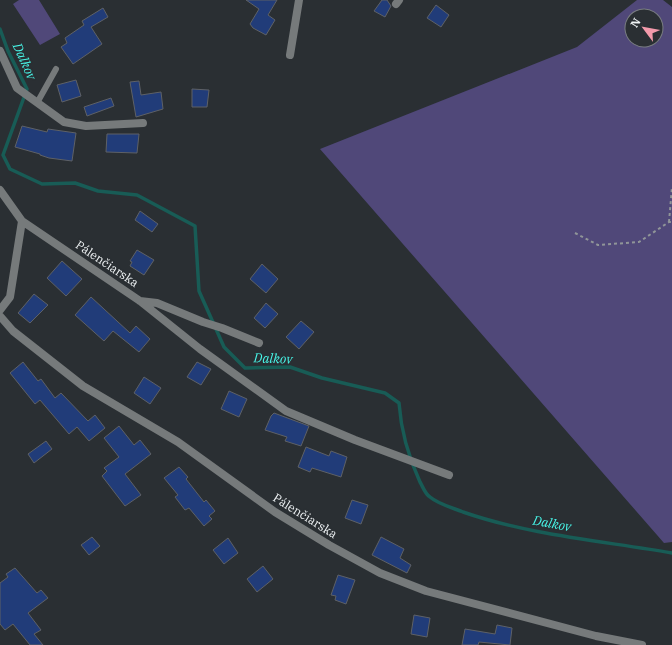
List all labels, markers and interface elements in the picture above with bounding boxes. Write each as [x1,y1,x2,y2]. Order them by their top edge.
north arrow [624,8,664,48]
text: N [627,15,644,30]
water label: Dalkov [9,39,41,83]
street label: Pálenčiarska [73,237,142,290]
water label: Dalkov [252,349,294,368]
street label: Pálenčiarska [270,490,340,541]
water label: Dalkov [530,512,573,535]

